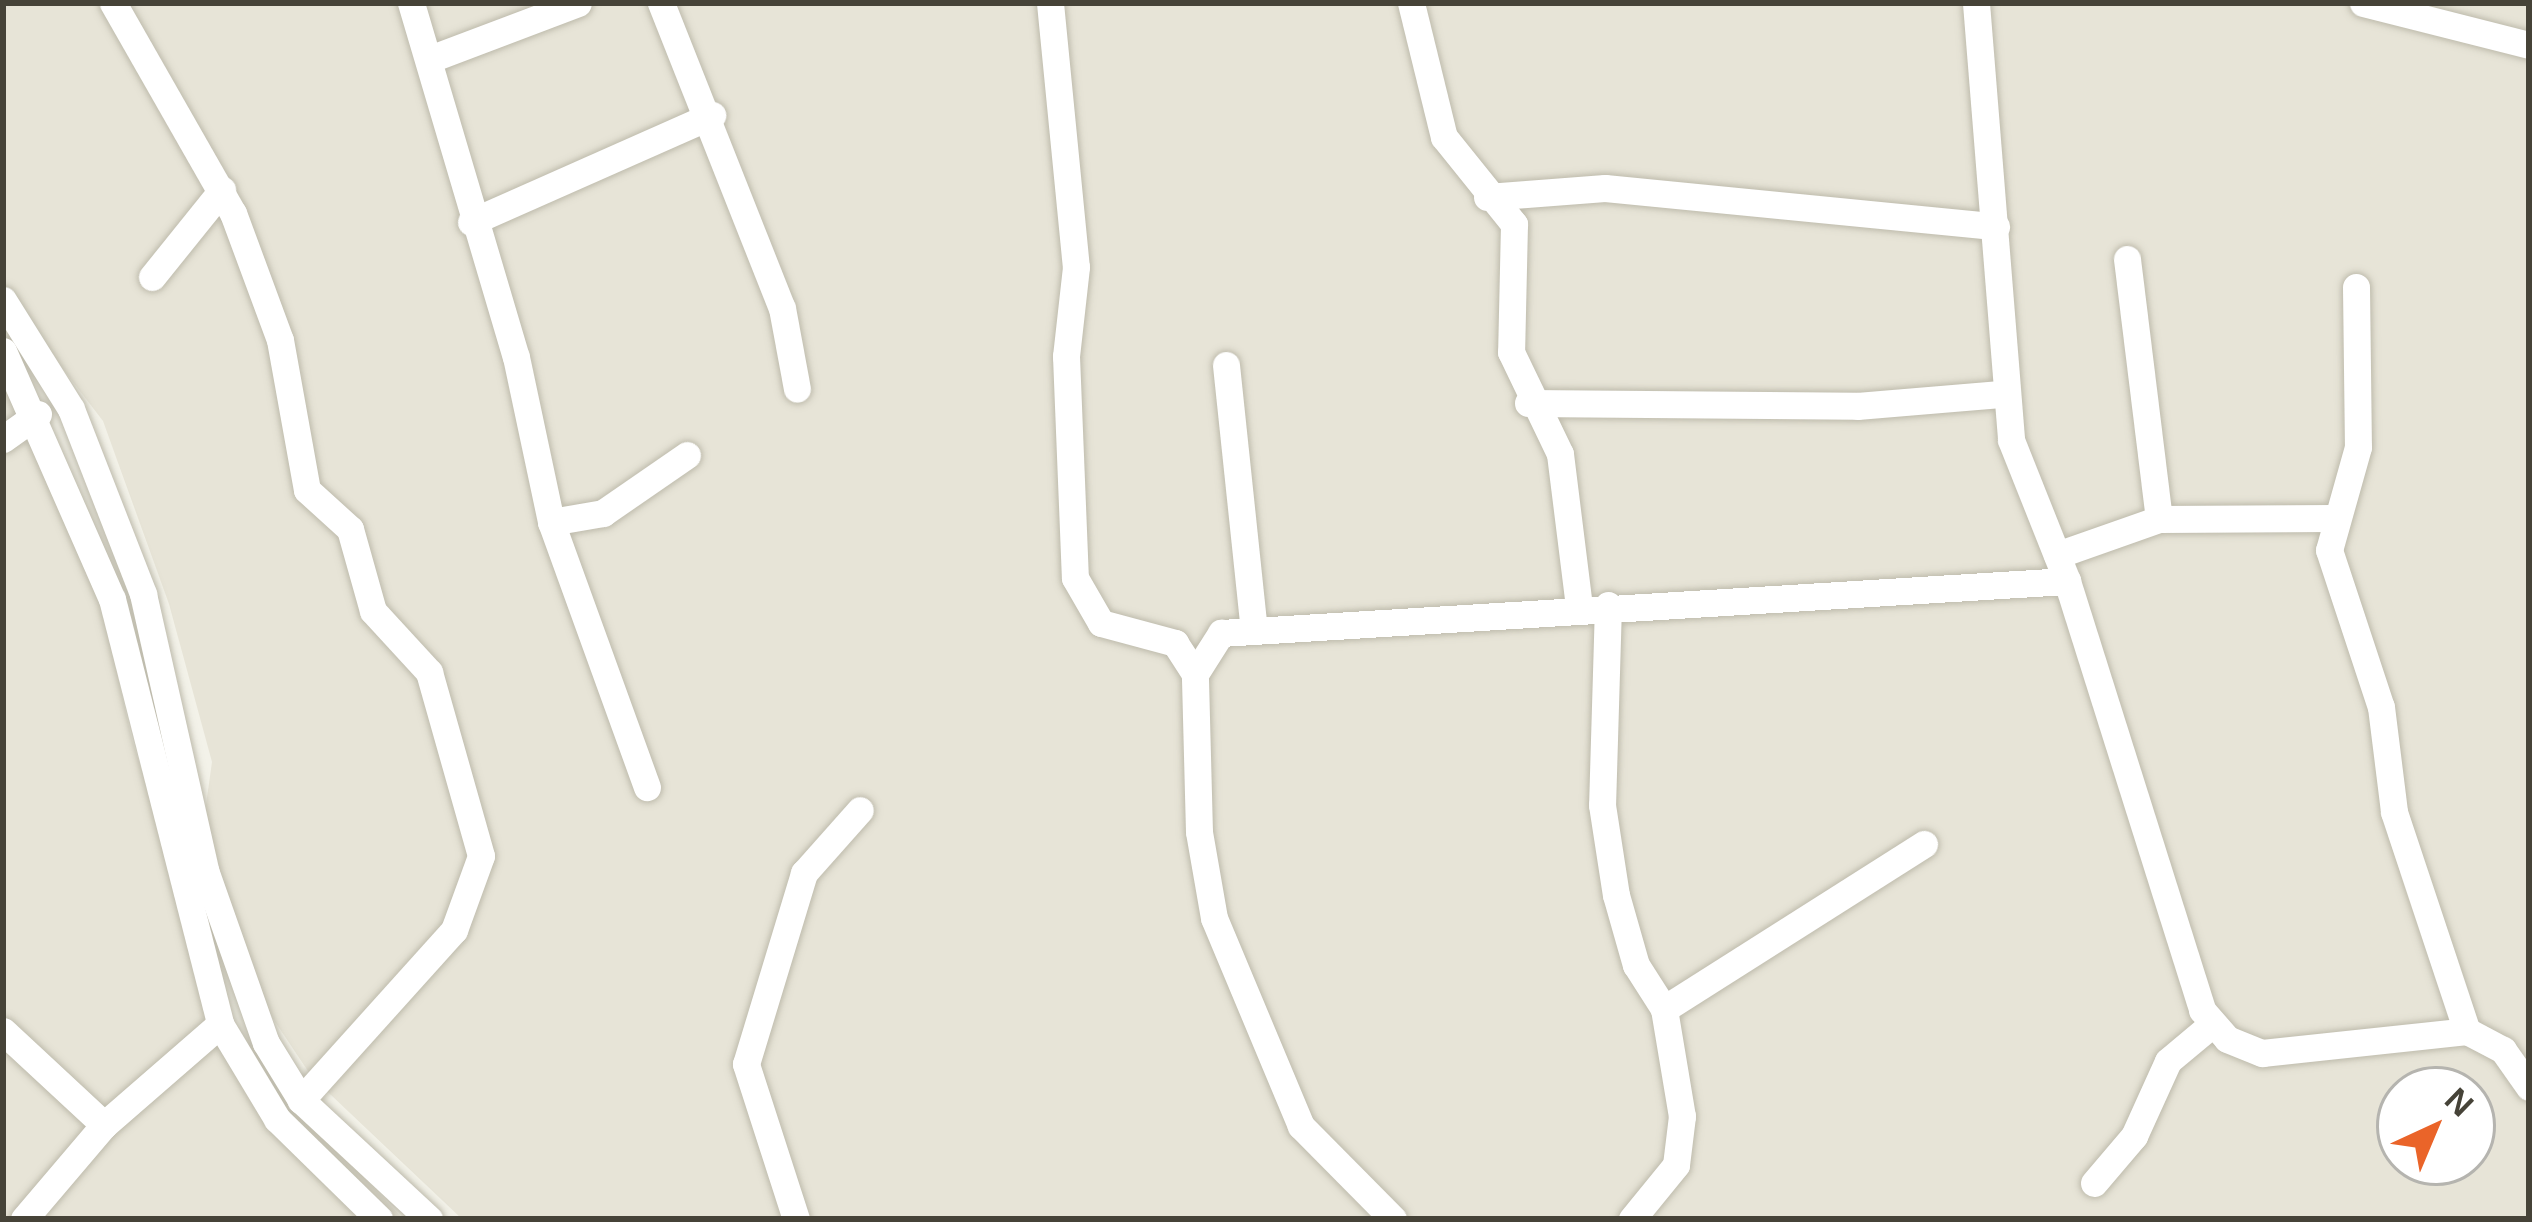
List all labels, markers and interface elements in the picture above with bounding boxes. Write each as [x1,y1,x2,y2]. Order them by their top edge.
north arrow [2376,1066,2496,1186]
text: N [2438,1080,2481,1123]

